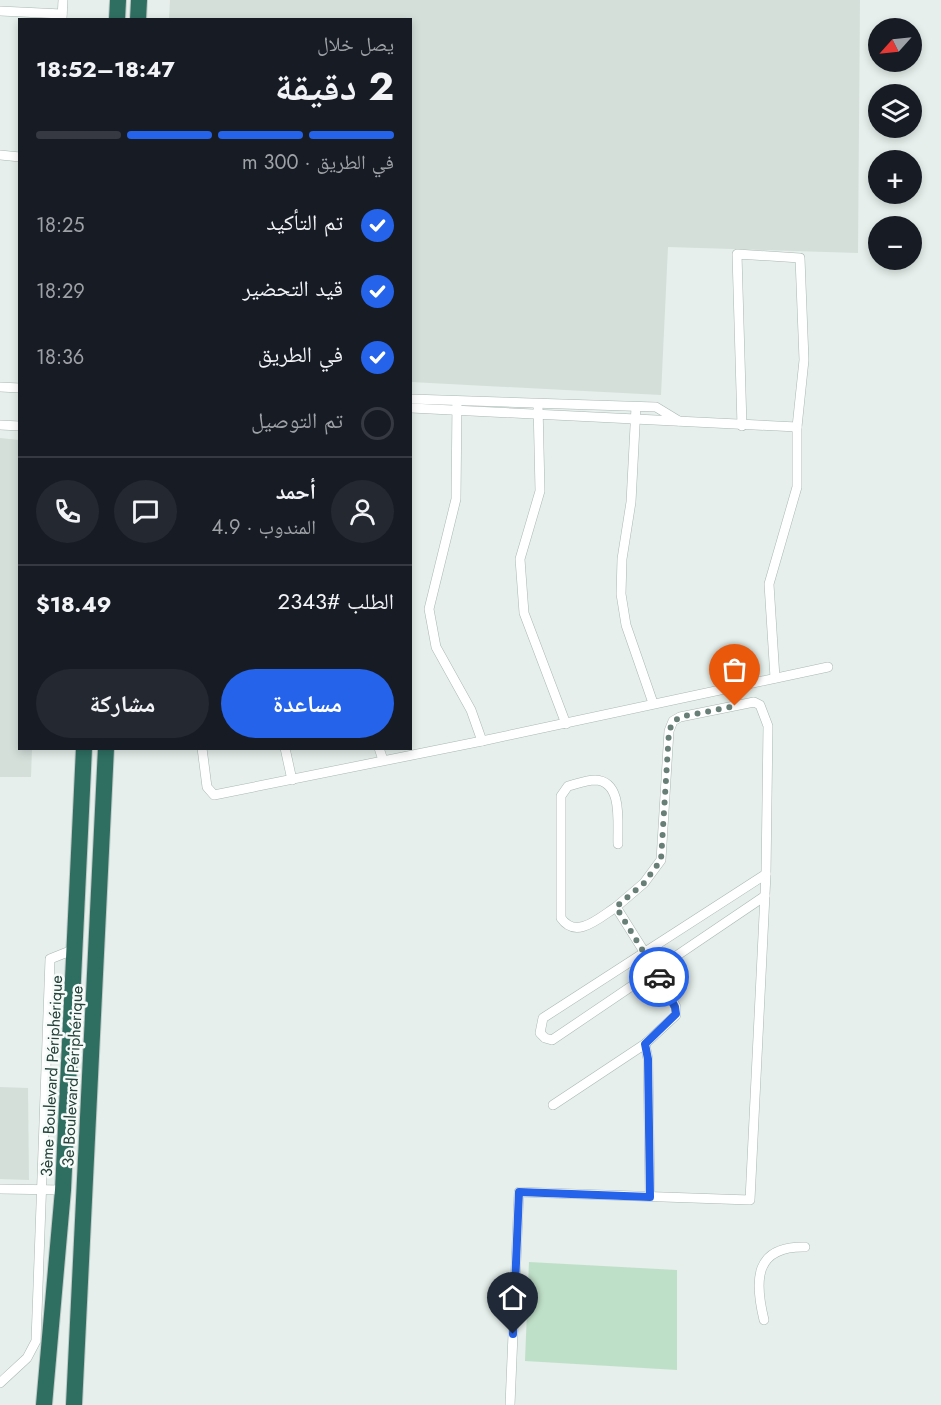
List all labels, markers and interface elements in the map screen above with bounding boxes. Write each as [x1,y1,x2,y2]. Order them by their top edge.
north arrow [868,18,922,72]
map controls [868,18,922,270]
text: يصل خلال [317,30,394,59]
text: 18:47–18:52 [36,53,175,85]
text: 2 دقيقة [275,58,394,115]
button: layers [868,84,922,138]
text: في الطريق · 300 m [242,148,394,177]
button: + [868,150,922,204]
text: تم التأكيد [266,206,343,238]
icon: check [361,209,394,242]
text: 18:25 [36,211,85,240]
button: − [868,216,922,270]
text: قيد التحضير [242,272,343,304]
icon: check [361,275,394,308]
text: 18:29 [36,277,85,306]
text: في الطريق [258,338,343,370]
icon: check [361,341,394,374]
text: 18:36 [36,343,84,372]
text: تم التوصيل [251,404,343,436]
text: أحمد [276,475,316,507]
button: phone [36,480,99,543]
button: chat [114,480,177,543]
button: person [331,480,394,543]
text: المندوب · 4.9 [211,513,316,542]
text: الطلب #2343 [278,585,394,617]
text: $18.49 [36,588,112,620]
pin [709,644,760,706]
icon: bag [718,653,751,686]
button: مشاركة [36,669,209,738]
button: مساعدة [221,669,394,738]
courier [629,947,689,1007]
icon: car [643,961,676,994]
street label: 3ème Boulevard Périphérique [35,975,68,1177]
street label: 3e Boulevard Périphérique [56,985,89,1167]
pin [487,1272,538,1334]
icon: home [496,1281,529,1314]

